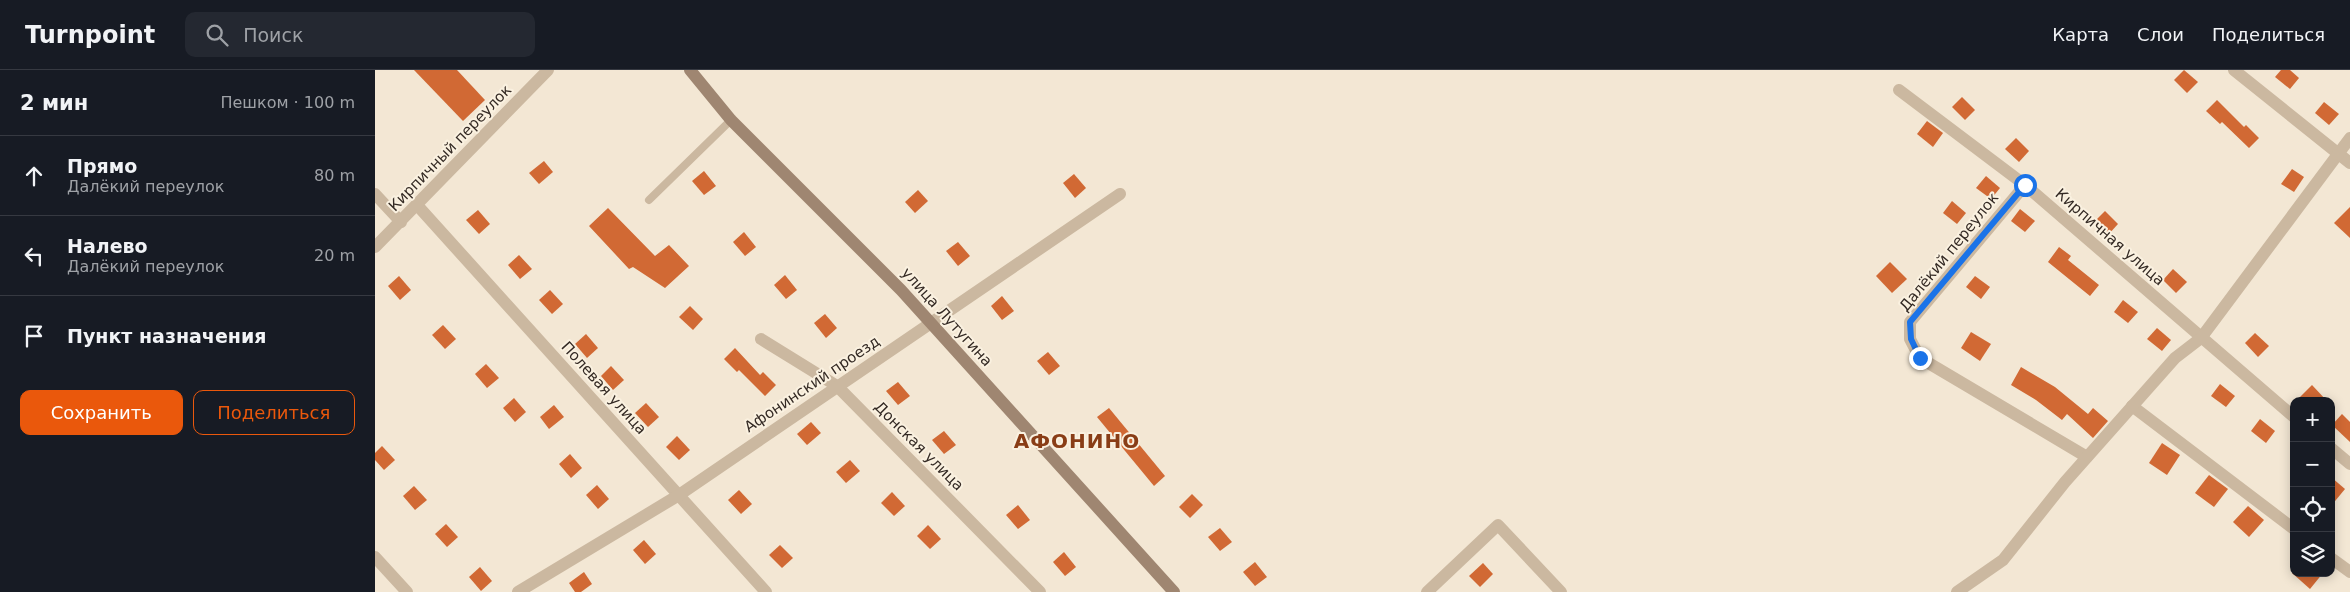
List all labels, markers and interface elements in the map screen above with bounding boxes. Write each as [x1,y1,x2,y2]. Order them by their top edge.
search box [185,12,535,57]
text: Turnpoint [25,21,155,49]
icon: search [203,21,231,49]
text: Поиск [243,24,303,46]
text: Карта [2052,24,2109,45]
text: Слои [2137,24,2184,45]
text: Поделиться [2212,24,2325,45]
street label: Кирпичный переулок [385,81,515,215]
text: 2 мин [20,91,88,115]
text: Пешком · 100 m [220,93,355,112]
text: Прямо [67,155,137,177]
icon: ahead [20,162,48,190]
text: 80 m [314,166,355,185]
route start [2014,174,2037,197]
text: Далёкий переулок [67,177,224,196]
street label: Кирпичная улица [2052,185,2168,289]
street label: Далёкий переулок [1896,189,2002,315]
text: Налево [67,235,148,257]
icon: left [20,242,48,270]
text: 20 m [314,246,355,265]
text: Далёкий переулок [67,257,224,276]
street label: улица Лутугина [898,264,996,370]
icon: arrive [20,322,48,350]
text: Пункт назначения [67,325,266,347]
street label: Афонинский проезд [741,332,883,436]
street label: Полевая улица [558,338,650,438]
route end [1909,347,1932,370]
button: Сохранить [20,390,183,435]
button: Поделиться [193,390,355,435]
map controls [2290,397,2335,577]
button: + [2290,397,2335,442]
street label: Донская улица [871,398,967,494]
district label: АФОНИНО [1014,429,1140,453]
button: − [2290,442,2335,487]
button: locate [2290,487,2335,532]
button: layers [2290,532,2335,577]

